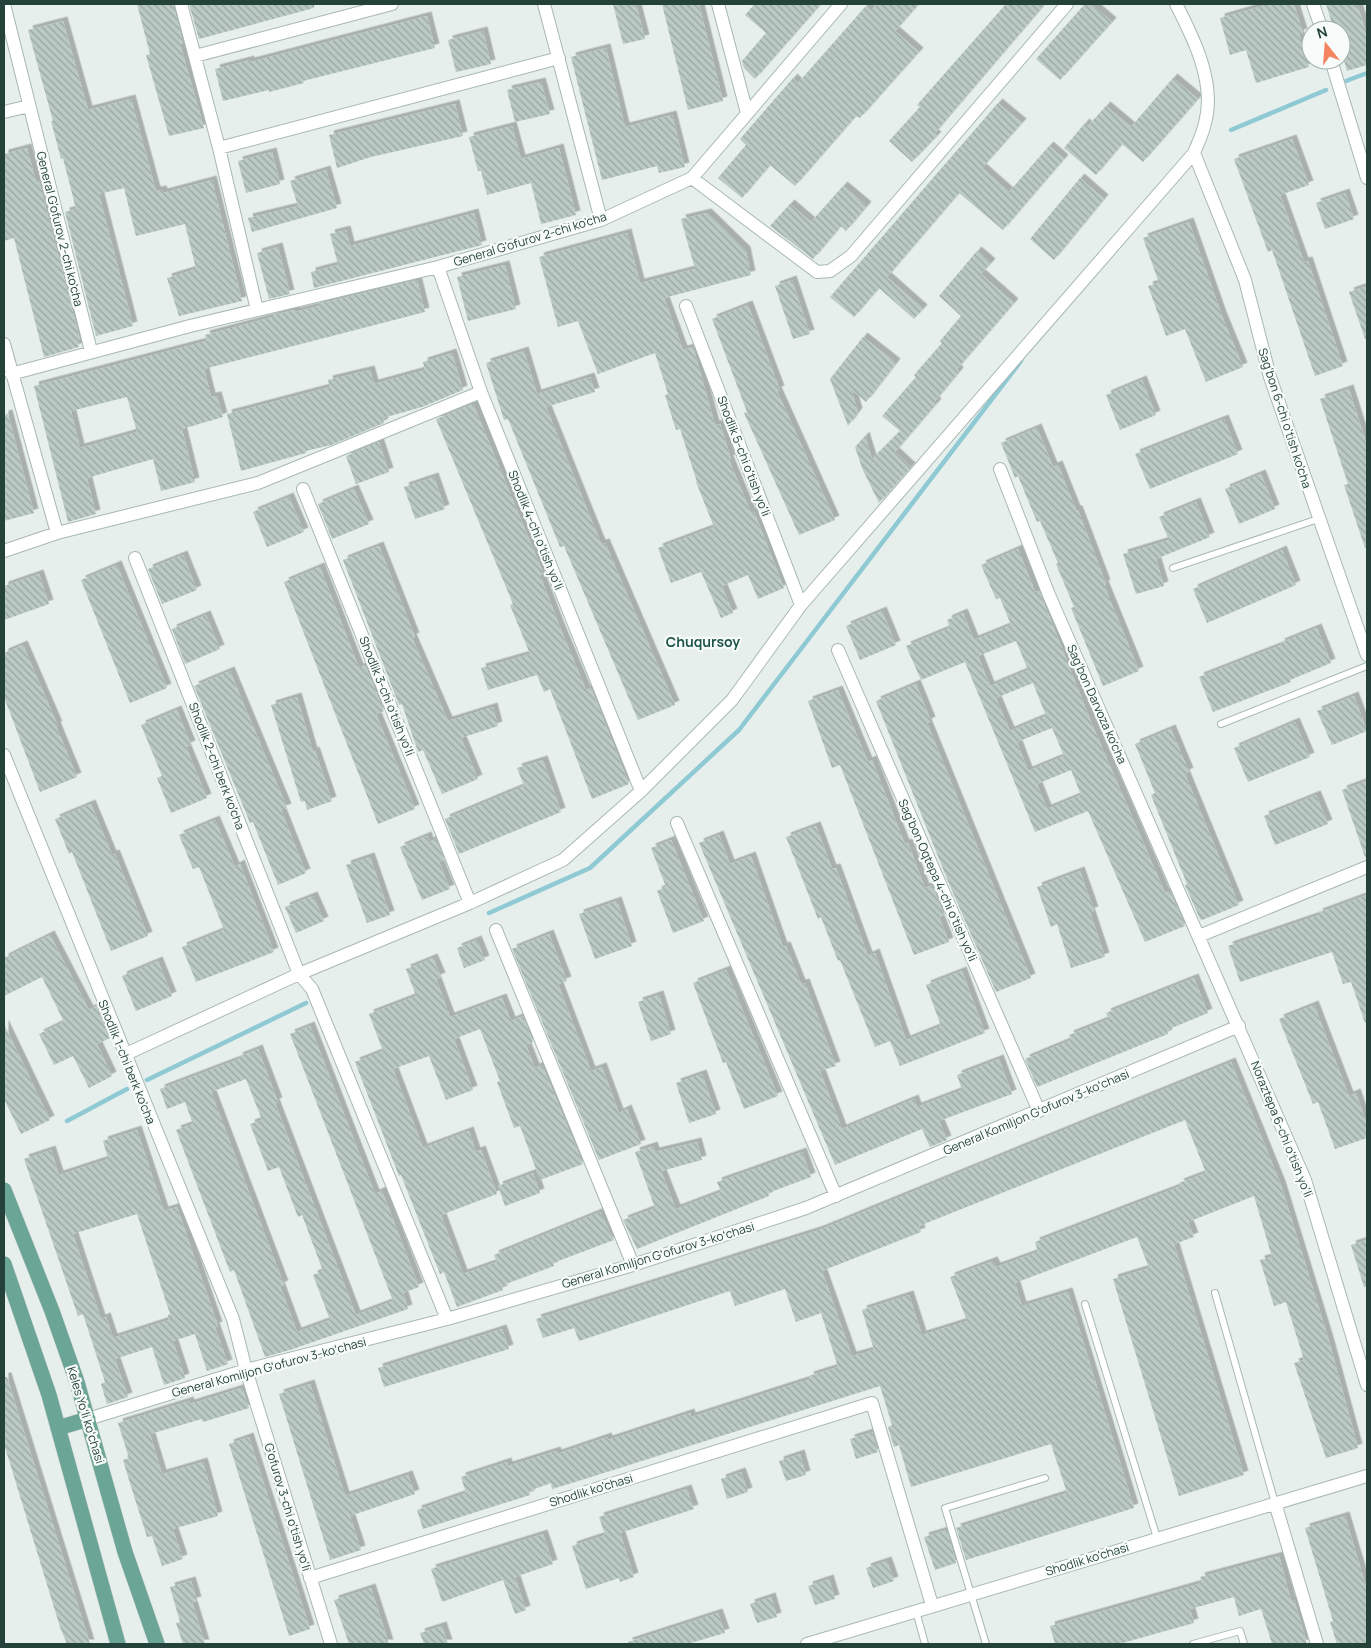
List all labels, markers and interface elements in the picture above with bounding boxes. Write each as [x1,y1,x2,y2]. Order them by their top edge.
north arrow [1301,20,1351,70]
text: N [1314,22,1330,43]
street label: General G'ofurov 2-chi ko'cha [33,150,87,308]
street label: General G'ofurov 2-chi ko'cha [451,208,609,270]
street label: Sag'bon 6-chi o'tish ko'cha [1254,346,1316,490]
street label: Shodlik 5-chi o'tish yo'li [713,393,775,519]
street label: Shodlik 4-chi o'tish yo'li [504,468,568,592]
district label: Chuqursoy [666,632,740,651]
street label: Shodlik 3-chi o'tish yo'li [355,634,419,758]
street label: Sag'bon Darvoza ko'cha [1063,642,1131,766]
street label: Shodlik 2-chi berk ko'cha [185,700,249,832]
street label: Sag'bon Oqtepa 4-chi o'tish yo'li [894,796,982,964]
street label: Shodlik 1-chi berk ko'cha [94,997,160,1127]
street label: Noraztepa 6-chi o'tish yo'li [1247,1058,1317,1200]
street label: General Komiljon Gʻofurov 3-koʻchasi [940,1065,1132,1159]
street label: General Komiljon Gʻofurov 3-koʻchasi [560,1218,756,1292]
street label: General Komiljon Gʻofurov 3-koʻchasi [170,1333,368,1401]
street label: Keles Yoʻli koʻchasi [63,1364,109,1466]
street label: G'ofurov 3-chi o'tish yo'li [260,1441,316,1573]
street label: Shodlik ko'chasi [547,1469,635,1511]
street label: Shodlik ko'chasi [1043,1538,1131,1580]

